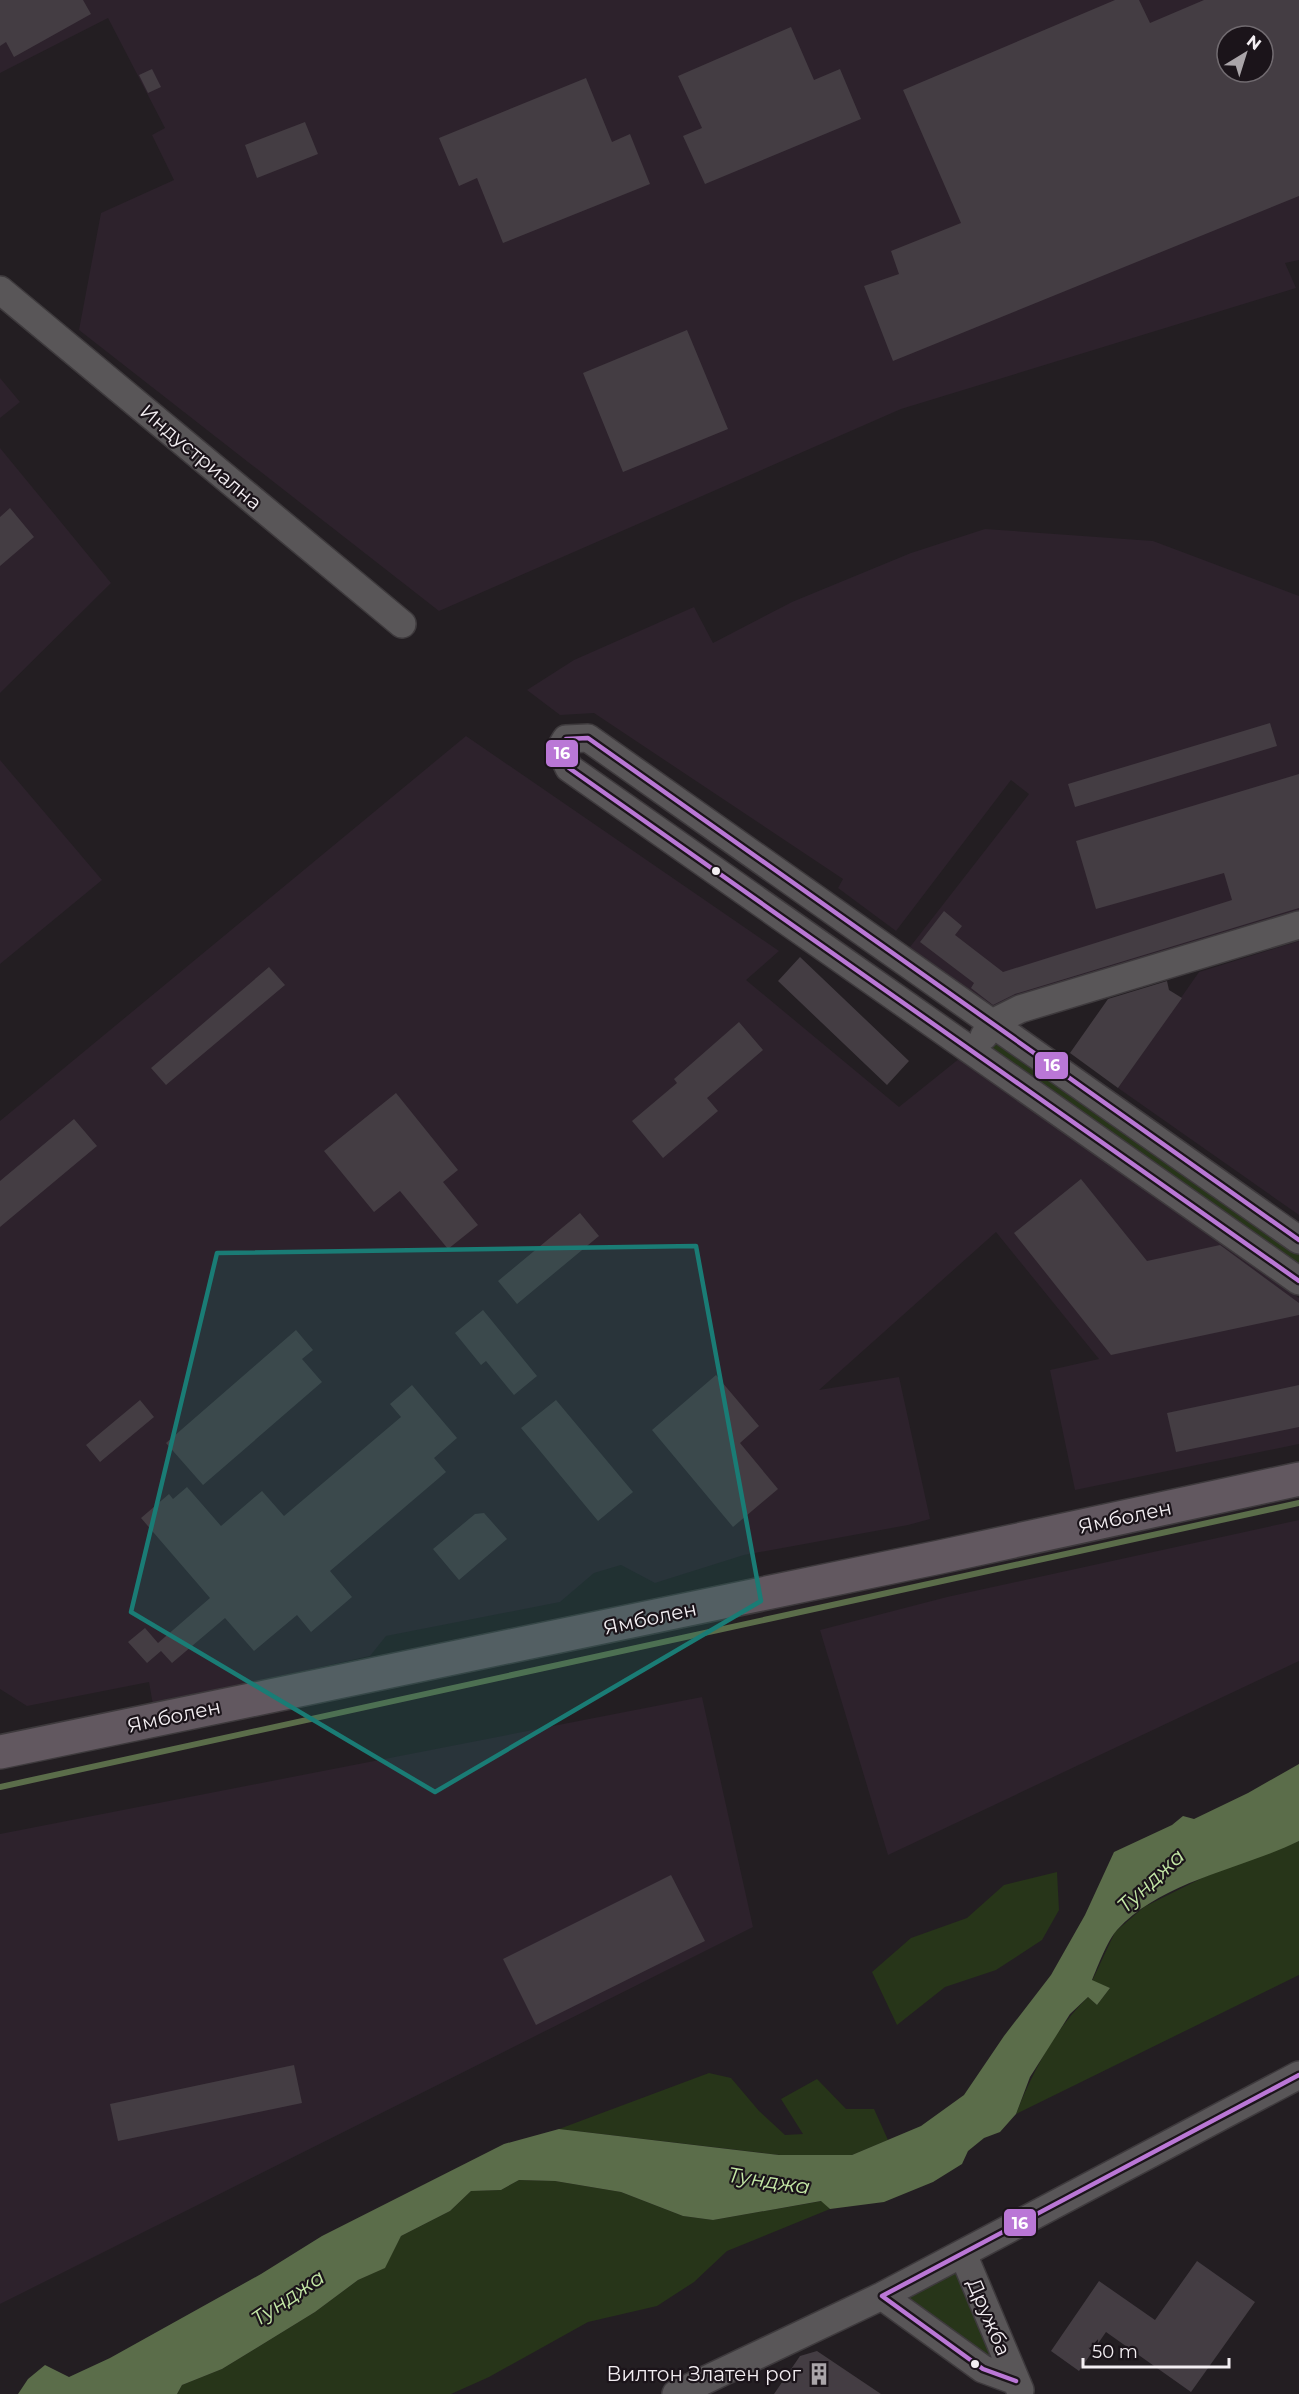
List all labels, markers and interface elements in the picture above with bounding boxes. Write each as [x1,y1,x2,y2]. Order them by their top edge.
north arrow [1215,24,1275,84]
text: N [1243,31,1265,54]
street label: Индустриална [135,399,267,515]
line badge: 16 [545,739,579,768]
text: 16 [554,744,570,763]
unlabelled marker [710,865,722,877]
line badge: 16 [1034,1051,1069,1080]
text: 16 [1044,1056,1060,1075]
street label: Ямболен [1076,1495,1174,1539]
street label: Ямболен [601,1596,699,1640]
street label: Ямболен [125,1694,223,1738]
water label: Тунджа [1112,1843,1189,1918]
water label: Тунджа [726,2162,812,2199]
line badge: 16 [1003,2208,1037,2237]
text: 16 [1012,2214,1028,2233]
water label: Тунджа [246,2264,329,2331]
street label: Дружба [962,2275,1016,2359]
scale bar [1083,2331,1228,2369]
text: 50 m [1092,2341,1138,2363]
unlabelled marker [969,2358,981,2370]
building icon: Вилтон Златен рог [806,2361,832,2387]
place label: Вилтон Златен рог [606,2362,801,2386]

